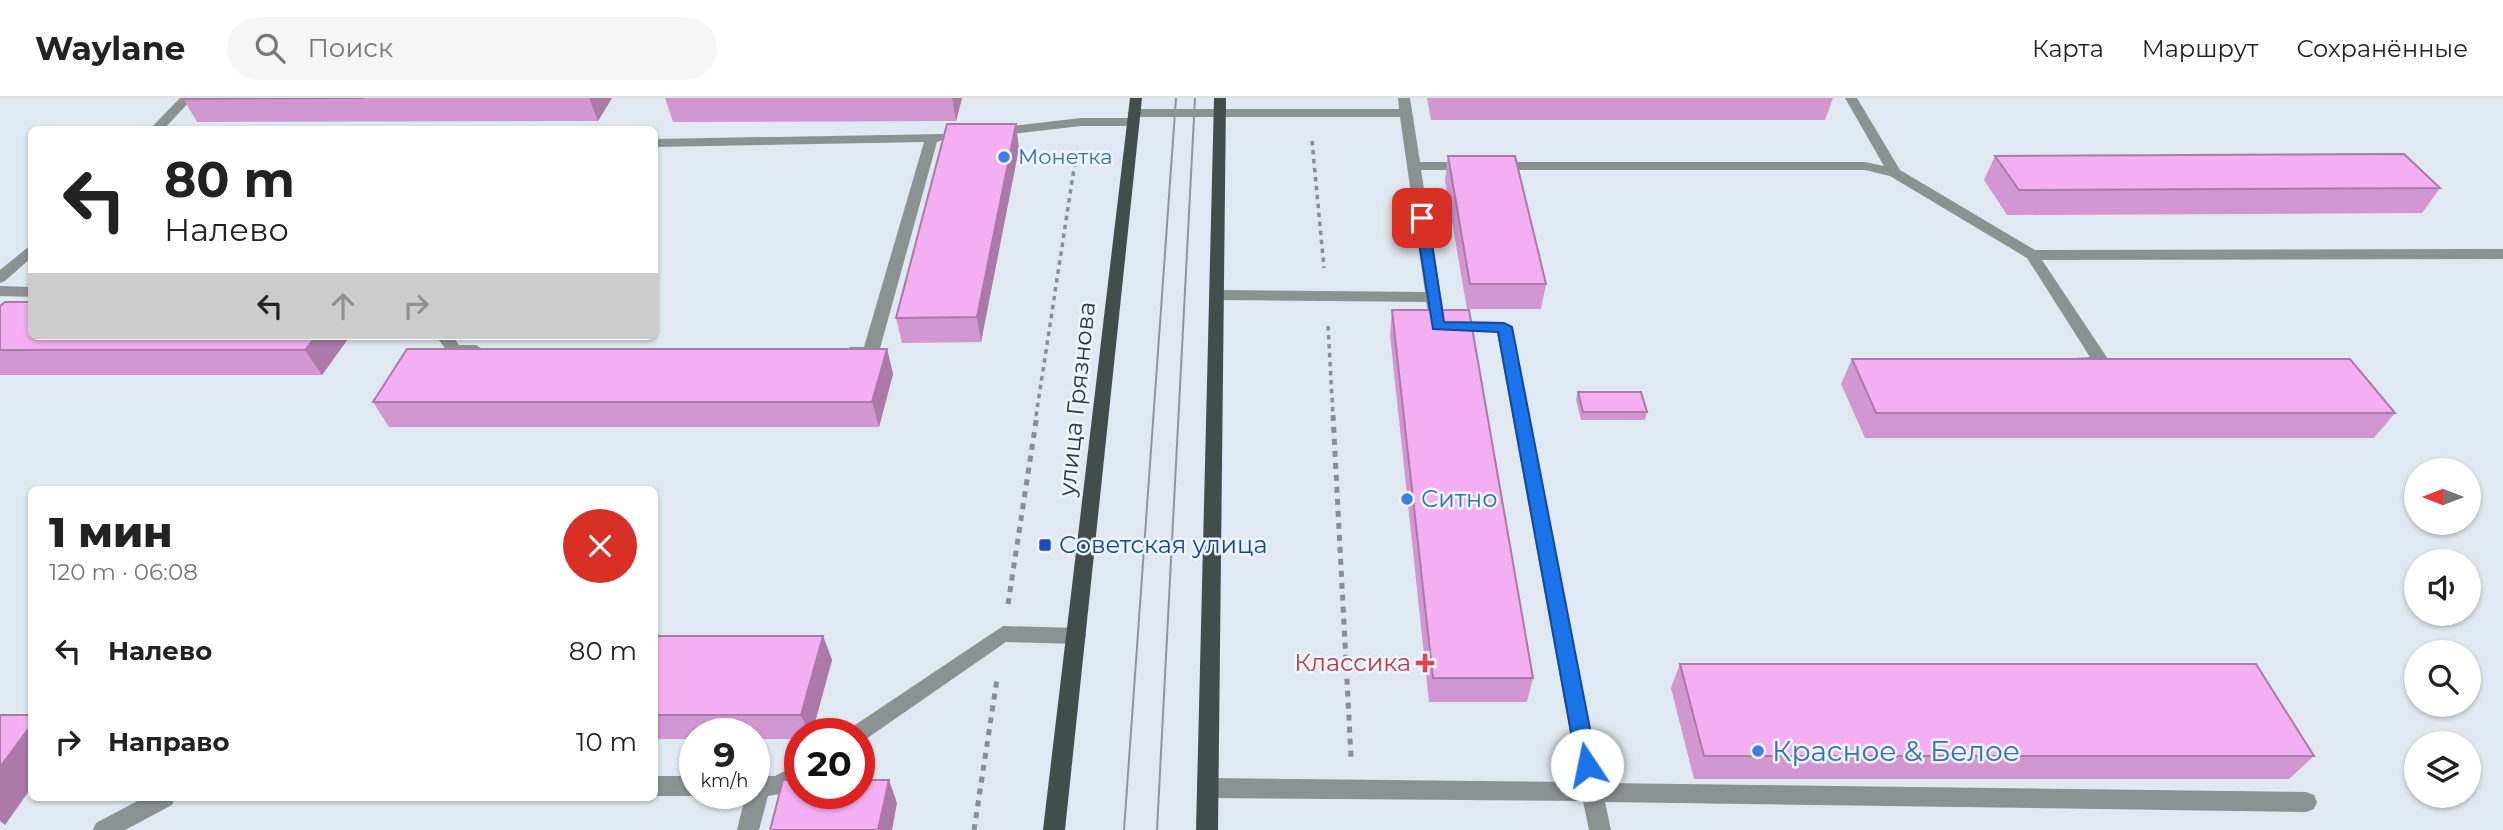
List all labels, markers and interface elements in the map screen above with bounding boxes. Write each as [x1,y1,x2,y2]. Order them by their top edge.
search box [227,17,717,80]
text: Waylane [35,28,185,68]
icon: search [251,29,289,67]
text: Поиск [307,32,393,64]
text: Карта [2032,34,2104,63]
text: Маршрут [2142,34,2258,63]
text: Сохранённые [2296,34,2468,63]
place label: Монетка [1018,144,1112,169]
marker: Монетка [996,149,1012,165]
text: 80 m [164,150,295,209]
icon: left [49,154,140,245]
pin [1392,188,1452,248]
icon: arrive [1403,199,1441,237]
text: Налево [164,210,289,249]
icon: left [251,287,289,325]
icon: ahead [324,287,362,325]
icon: right [397,287,435,325]
street label: улица Грязнова [1052,300,1101,499]
north arrow [2404,458,2482,536]
map controls [2404,458,2481,808]
place label: Ситно [1421,484,1498,513]
marker: Ситно [1399,491,1415,507]
text: 1 мин [49,506,173,558]
button: close [563,509,637,583]
place label: Советская улица [1059,530,1268,559]
marker: Советская улица [1037,537,1053,553]
button: sound [2404,549,2481,626]
text: 120 m · 06:08 [49,558,198,586]
icon: left [49,632,87,670]
text: Налево [108,635,212,667]
text: 80 m [569,635,637,667]
button: search [2404,640,2481,717]
place label: Классика [1294,648,1411,677]
marker: Классика [1417,655,1433,671]
speed limit sign: 20 [784,718,875,809]
icon: right [49,723,87,761]
text: Направо [108,726,229,758]
text: 10 m [576,726,637,758]
position arrow [1550,728,1624,802]
button: layers [2404,731,2481,808]
text: 9 [713,733,736,776]
place label: Красное & Белое [1772,734,2020,768]
marker: Красное & Белое [1750,743,1766,759]
text: km/h [700,770,749,792]

